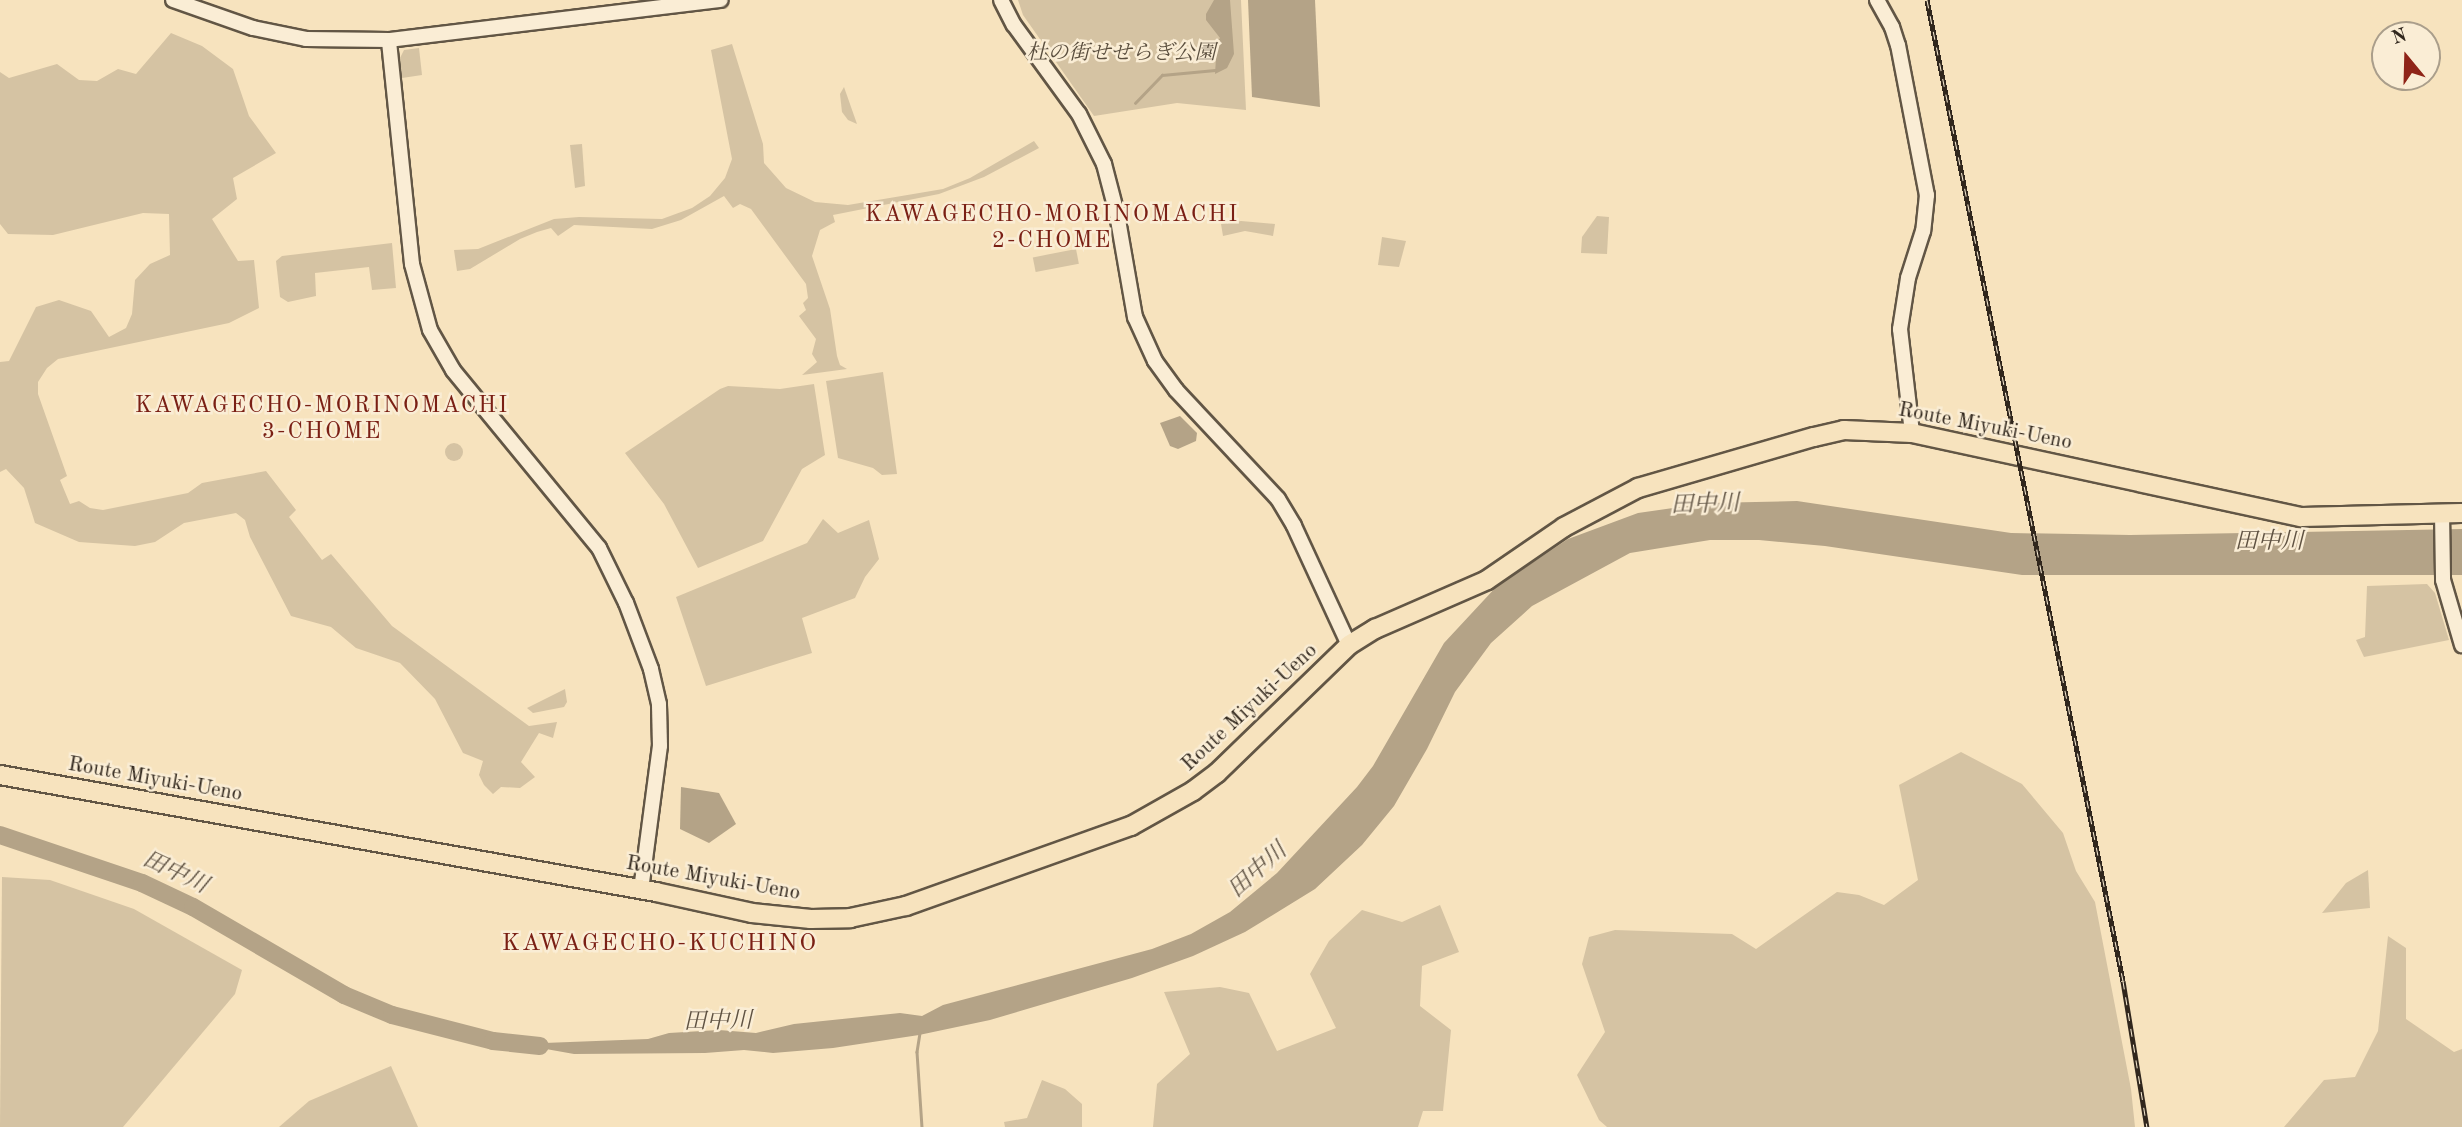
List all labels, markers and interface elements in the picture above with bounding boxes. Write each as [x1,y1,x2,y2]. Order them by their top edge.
north arrow [2371,21,2441,91]
text: N [2390,26,2410,49]
park label: 杜の街せせらぎ公園 [1027,41,1215,67]
district label: KAWAGECHO-MORINOMACHI 2-CHOME [867,201,1237,255]
district label: KAWAGECHO-MORINOMACHI 3-CHOME [137,392,507,446]
street label: Route Miyuki-Ueno [1896,398,2074,456]
water label: 田中川 [1670,490,1740,520]
water label: 田中川 [2235,528,2303,556]
street label: Route Miyuki-Ueno [1177,639,1323,777]
street label: Route Miyuki-Ueno [66,752,244,808]
water label: 田中川 [1223,838,1293,904]
water label: 田中川 [138,846,212,900]
street label: Route Miyuki-Ueno [624,851,802,907]
district label: KAWAGECHO-KUCHINO [504,931,816,959]
water label: 田中川 [683,1008,753,1036]

